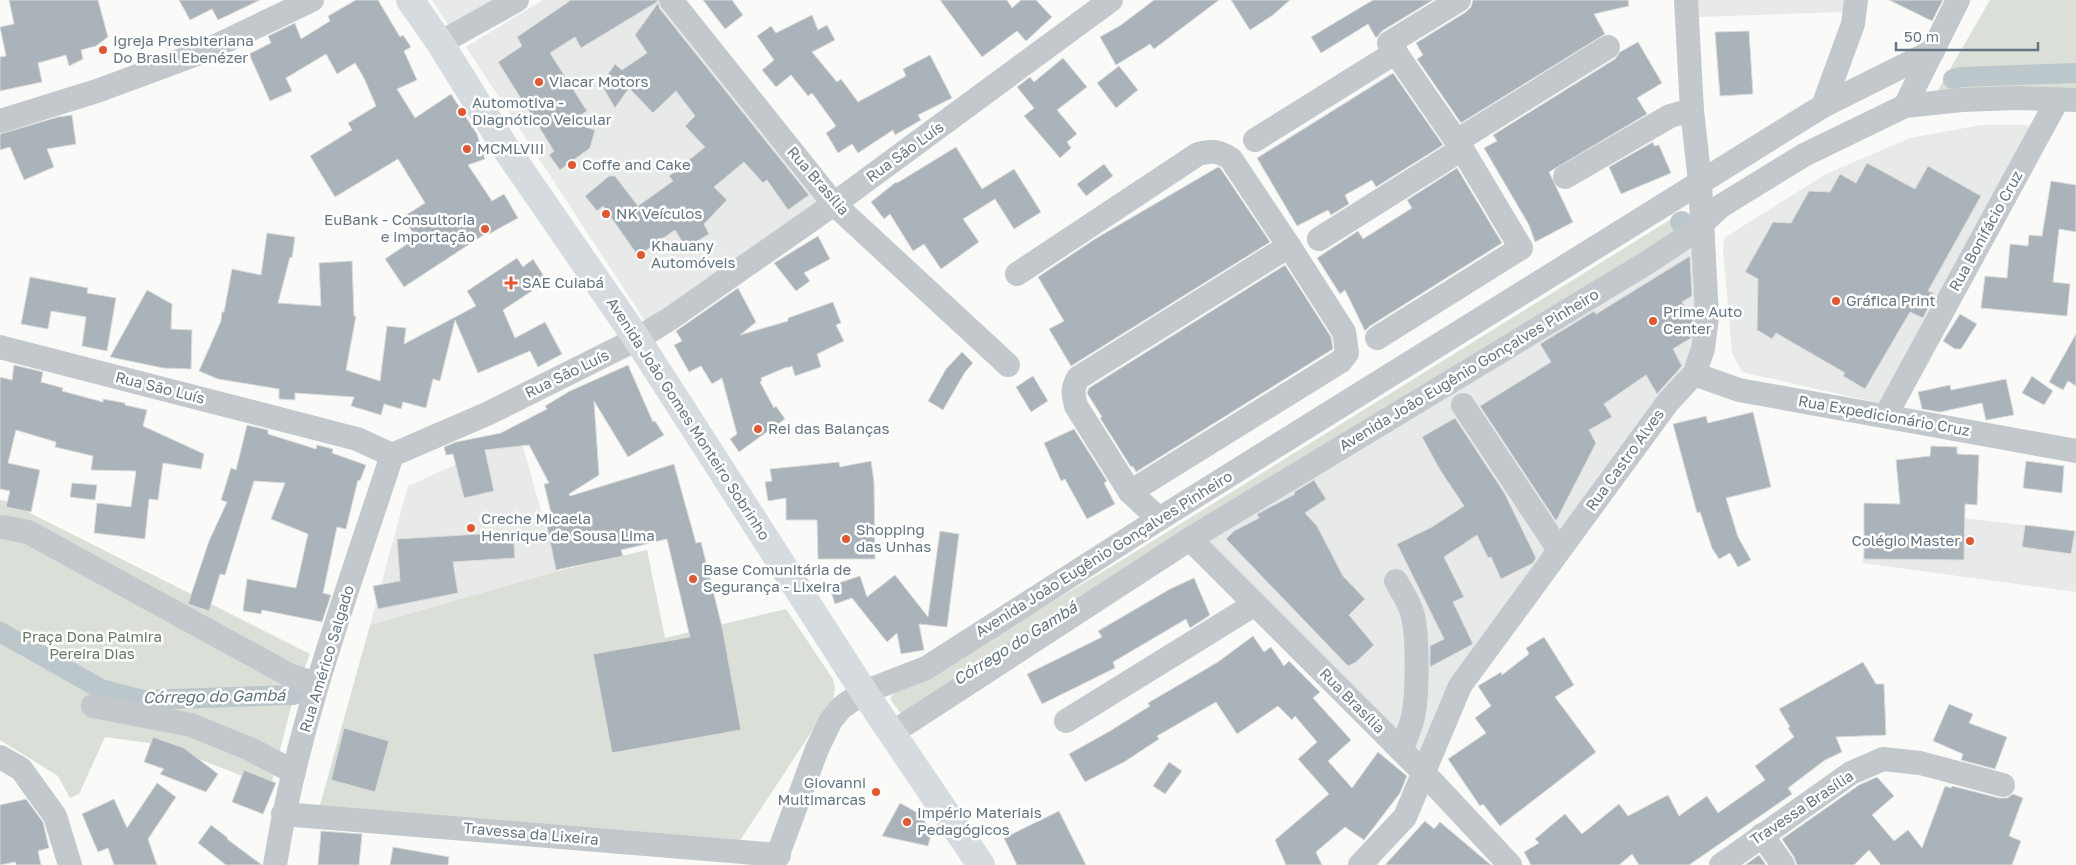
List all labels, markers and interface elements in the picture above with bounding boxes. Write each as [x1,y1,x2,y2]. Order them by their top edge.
scale bar [1896,20,2038,52]
text: 50 m [1904,27,1939,45]
place label: Igreja Presbiteriana Do Brasil Ebenézer [113,31,254,66]
marker: Igreja Presbiteriana Do Brasil Ebenézer [97,44,109,56]
place label: Viacar Motors [549,72,649,90]
marker: Viacar Motors [533,76,545,88]
place label: Automotiva - Diagnótico Veicular [472,93,612,128]
marker: Automotiva - Diagnótico Veicular [456,106,468,118]
street label: Rua São Luís [862,117,947,185]
place label: MCMLVIII [477,139,544,157]
street label: Rua Brasília [784,142,853,218]
marker: MCMLVIII [461,143,473,155]
place label: Coffe and Cake [582,155,691,173]
marker: Coffe and Cake [566,159,578,171]
street label: Rua Bonifácio Cruz [1945,167,2026,294]
place label: NK Veículos [616,204,702,222]
marker: NK Veículos [600,208,612,220]
place label: EuBank - Consultoria e importação [324,210,475,245]
marker: EuBank - Consultoria e importação [479,223,491,235]
place label: Khauany Automóveis [651,236,736,271]
marker: Khauany Automóveis [635,249,647,261]
place label: SAE Cuiabá [522,273,604,291]
marker: SAE Cuiabá [504,276,518,290]
street label: Avenida João Eugênio Gonçalves Pinheiro [1335,284,1601,454]
place label: Gráfica Print [1846,291,1935,309]
street label: Avenida João Gomes Monteiro Sobrinho [603,294,774,543]
marker: Gráfica Print [1830,295,1842,307]
place label: Prime Auto Center [1663,302,1742,337]
marker: Prime Auto Center [1647,315,1659,327]
street label: Rua São Luís [522,345,612,401]
street label: Rua São Luís [114,367,207,407]
street label: Rua Expedicionário Cruz [1797,391,1972,439]
street label: Rua Castro Alves [1581,405,1667,514]
place label: Rei das Balanças [768,419,890,437]
marker: Rei das Balanças [752,423,764,435]
street label: Avenida João Eugênio Gonçalves Pinheiro [972,466,1235,640]
place label: Creche Micaela Henrique de Sousa Lima [481,509,655,544]
place label: Shopping das Unhas [856,520,931,555]
marker: Creche Micaela Henrique de Sousa Lima [465,522,477,534]
place label: Colégio Master [1852,531,1960,549]
marker: Shopping das Unhas [840,533,852,545]
marker: Colégio Master [1964,535,1976,547]
place label: Base Comunitária de Segurança - Lixeira [703,560,852,595]
marker: Base Comunitária de Segurança - Lixeira [687,573,699,585]
street label: Rua Américo Salgado [295,583,357,734]
water label: Córrego do Gambá [949,596,1082,689]
park label: Praça Dona Palmira Pereira Dias [22,627,162,662]
street label: Rua Brasília [1316,664,1389,737]
water label: Córrego do Gambá [143,685,287,707]
street label: Travessa Brasília [1746,766,1856,848]
place label: Giovanni Multimarcas [777,773,866,808]
marker: Giovanni Multimarcas [870,786,882,798]
place label: Império Materiais Pedagógicos [917,803,1042,838]
marker: Império Materiais Pedagógicos [901,816,913,828]
street label: Travessa da Lixeira [463,818,599,848]

